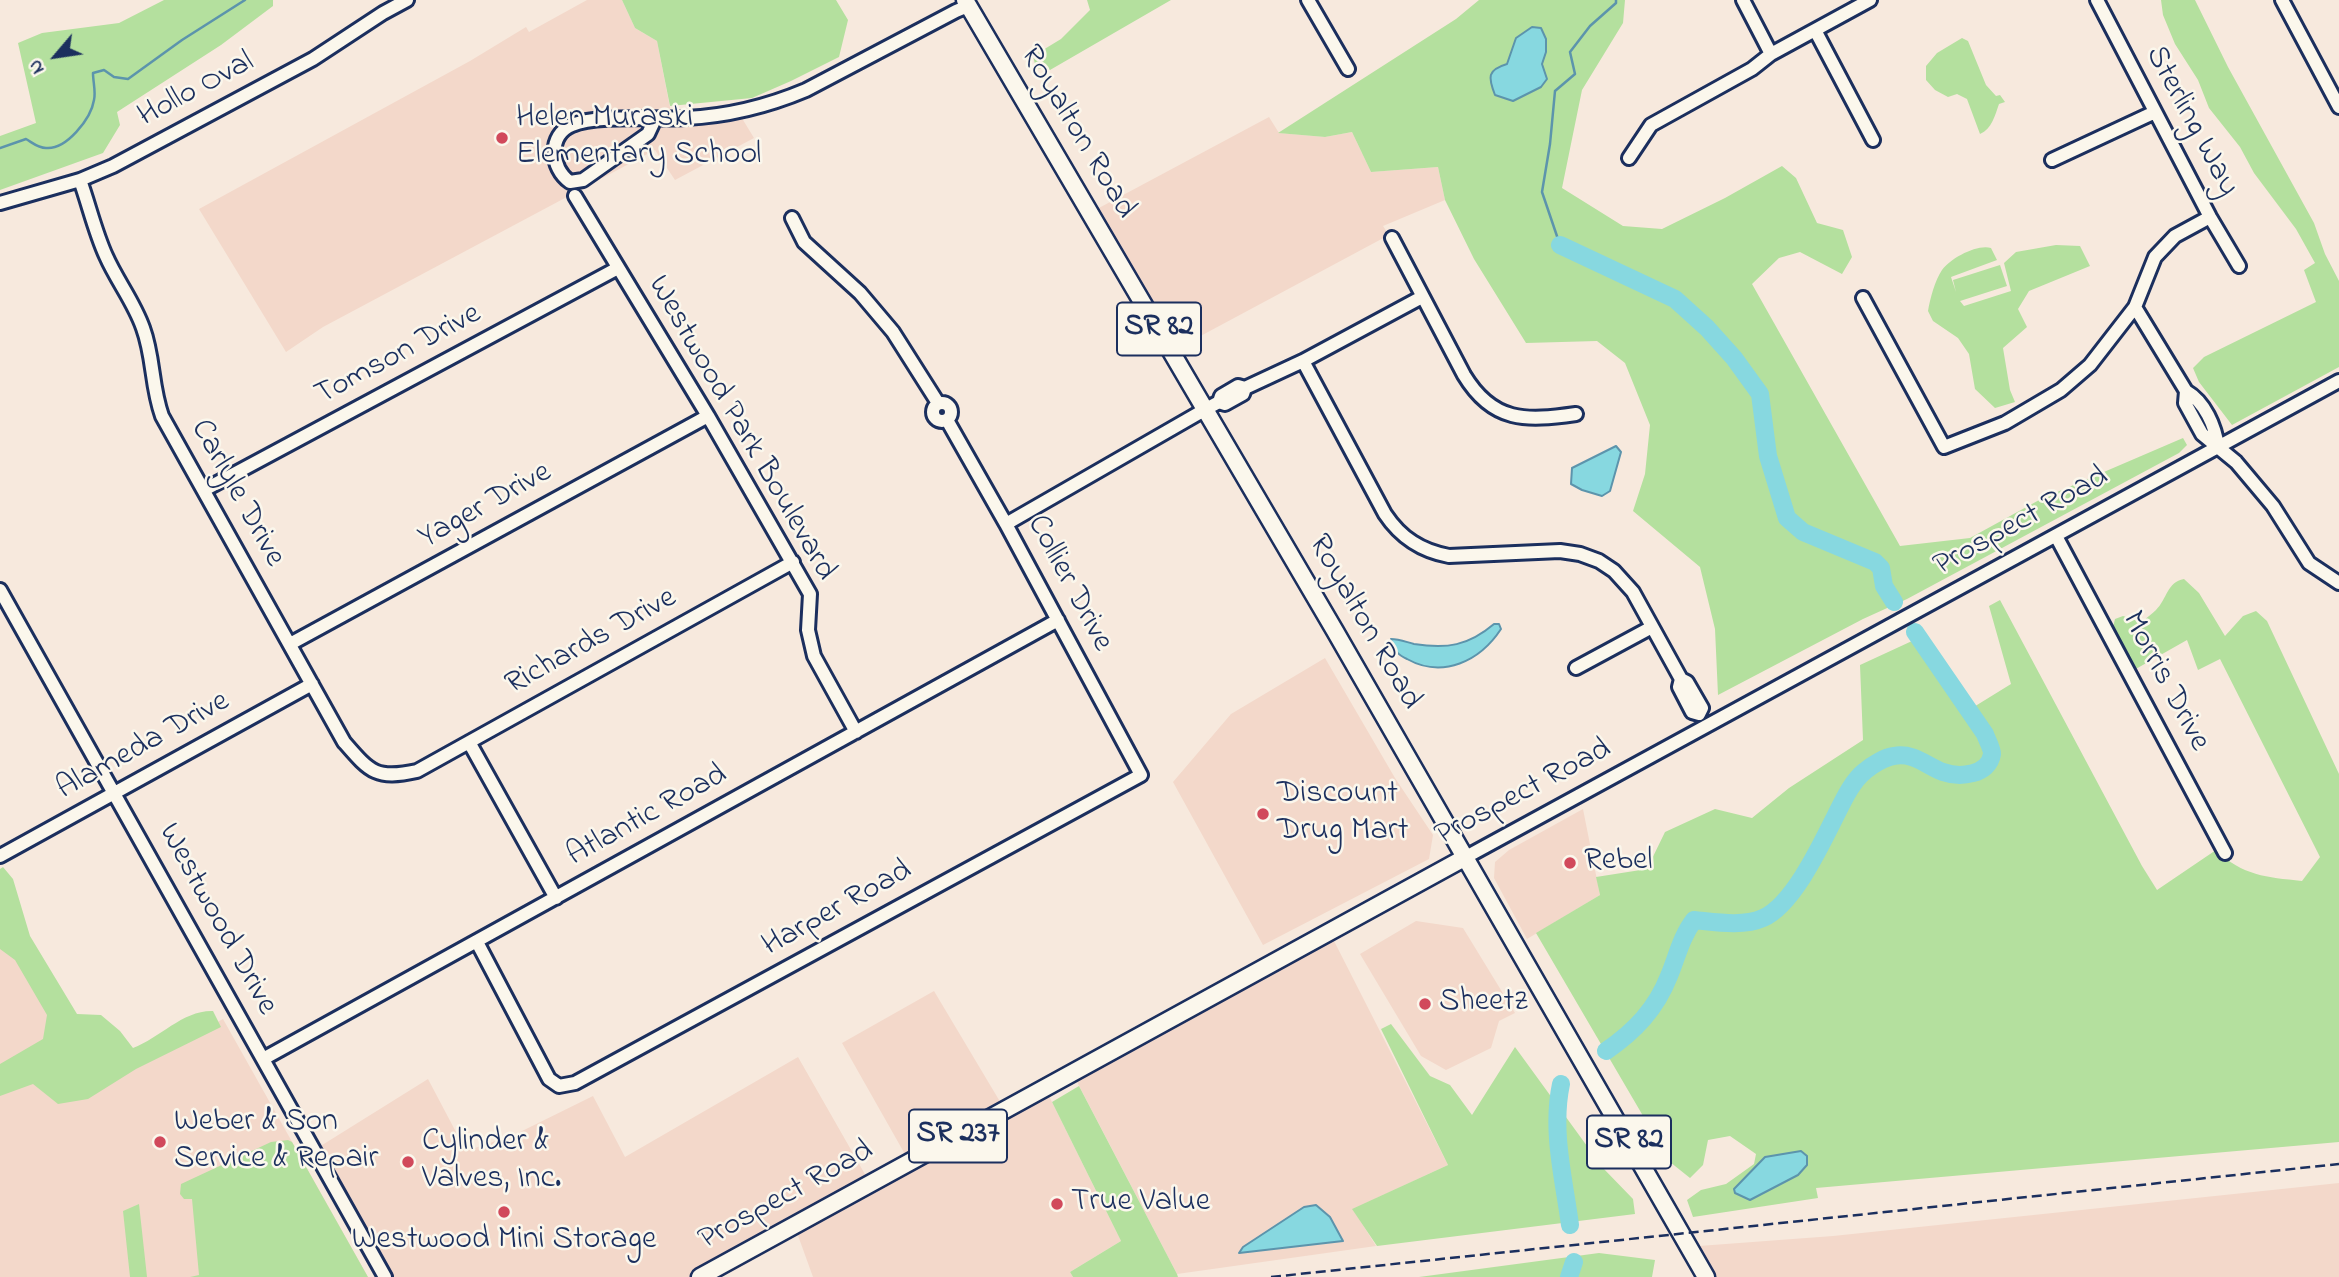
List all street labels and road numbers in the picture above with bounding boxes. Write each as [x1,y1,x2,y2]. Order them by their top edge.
street label: Royalton Road [1009,39,1143,227]
street label: Sterling Way [2134,40,2246,204]
street label: Hollo Oval [132,45,262,137]
street label: Westwood Park Boulevard [637,270,843,588]
street label: Tomson Drive [310,296,488,416]
road number: SR 82 [1117,302,1201,356]
street label: Carlyle Drive [180,414,292,574]
street label: Yager Drive [413,455,559,559]
street label: Prospect Road [1928,459,2116,587]
street label: Collier Drive [1016,509,1120,659]
street label: Royalton Road [1297,529,1429,717]
street label: Richards Drive [500,580,684,706]
street label: Morris Drive [2111,606,2217,758]
street label: Alameda Drive [51,684,237,810]
street label: Prospect Road [1429,732,1619,856]
street label: Atlantic Road [561,757,735,877]
street label: Westwood Drive [148,818,284,1022]
street label: Harper Road [757,853,919,967]
road number: SR 237 [909,1110,1007,1162]
road number: SR 82 [1587,1116,1671,1168]
street label: Prospect Road [693,1133,881,1261]

